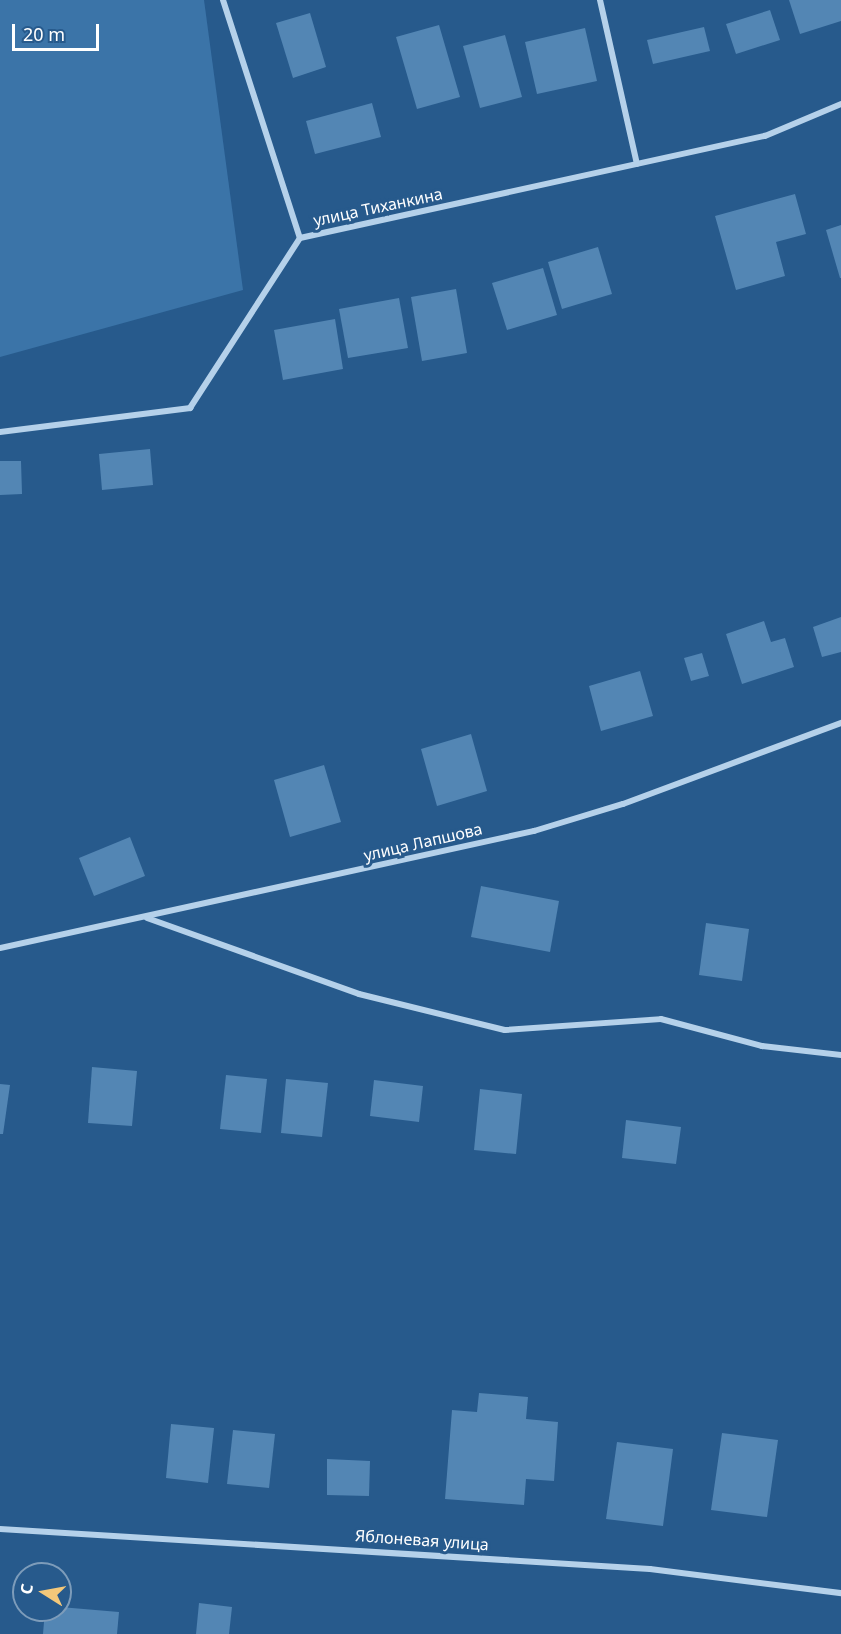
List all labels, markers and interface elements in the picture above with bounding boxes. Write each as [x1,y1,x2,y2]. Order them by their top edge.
scale bar [15,12,102,50]
text: 20 m [23,22,65,46]
street label: улица Тиханкина [312,184,444,230]
street label: улица Лапшова [362,819,484,865]
street label: Яблоневая улица [355,1526,489,1554]
north arrow [12,1562,72,1622]
text: С [15,1582,38,1596]

